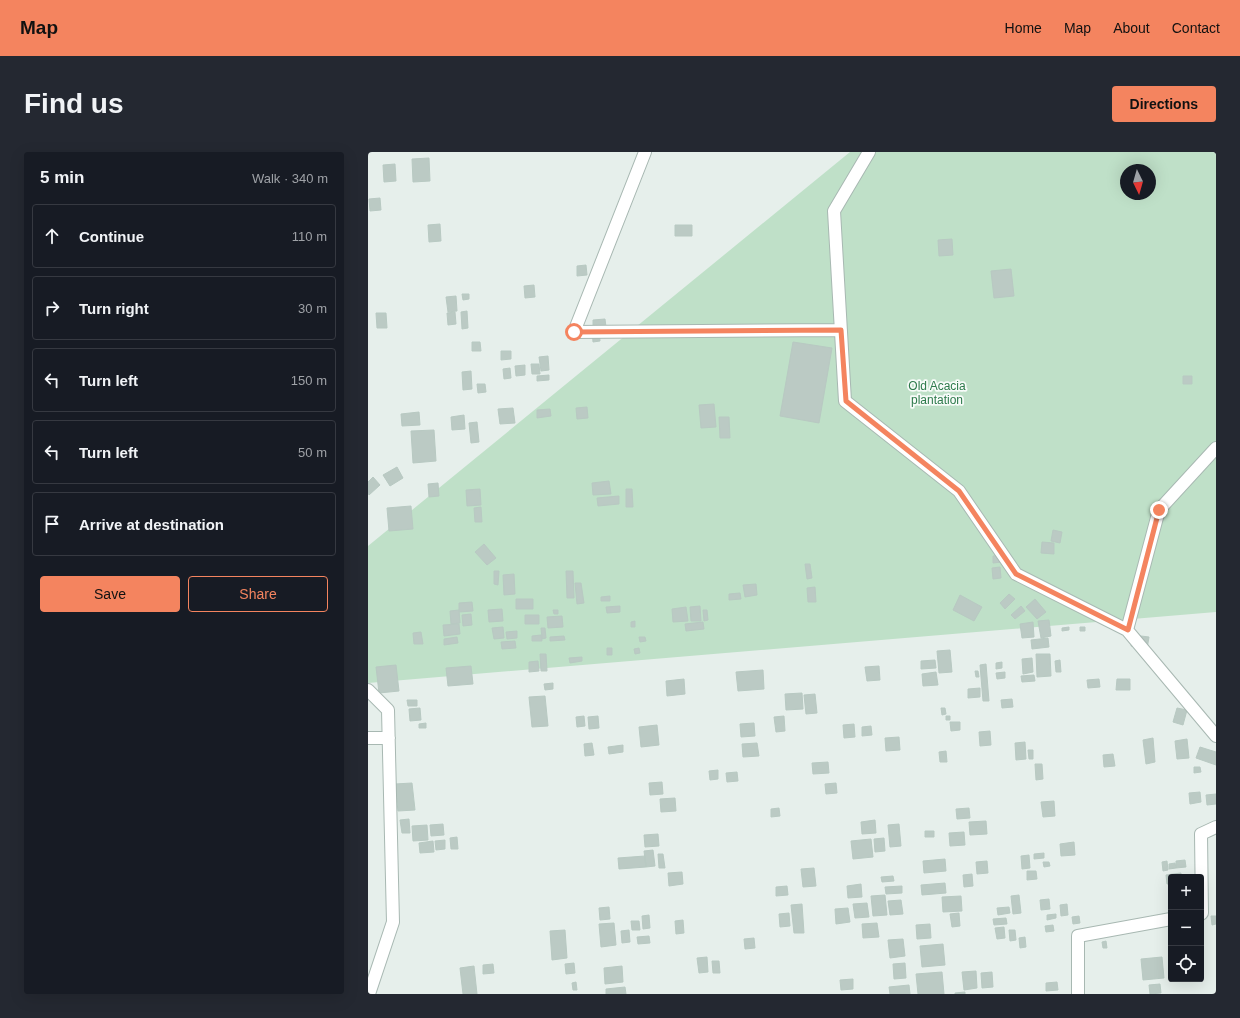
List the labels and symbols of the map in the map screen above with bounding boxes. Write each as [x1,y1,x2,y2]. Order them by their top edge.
north arrow [1120,164,1156,200]
route start [565,323,583,341]
park label: Old Acacia plantation [908,379,966,407]
route end [1150,501,1168,519]

